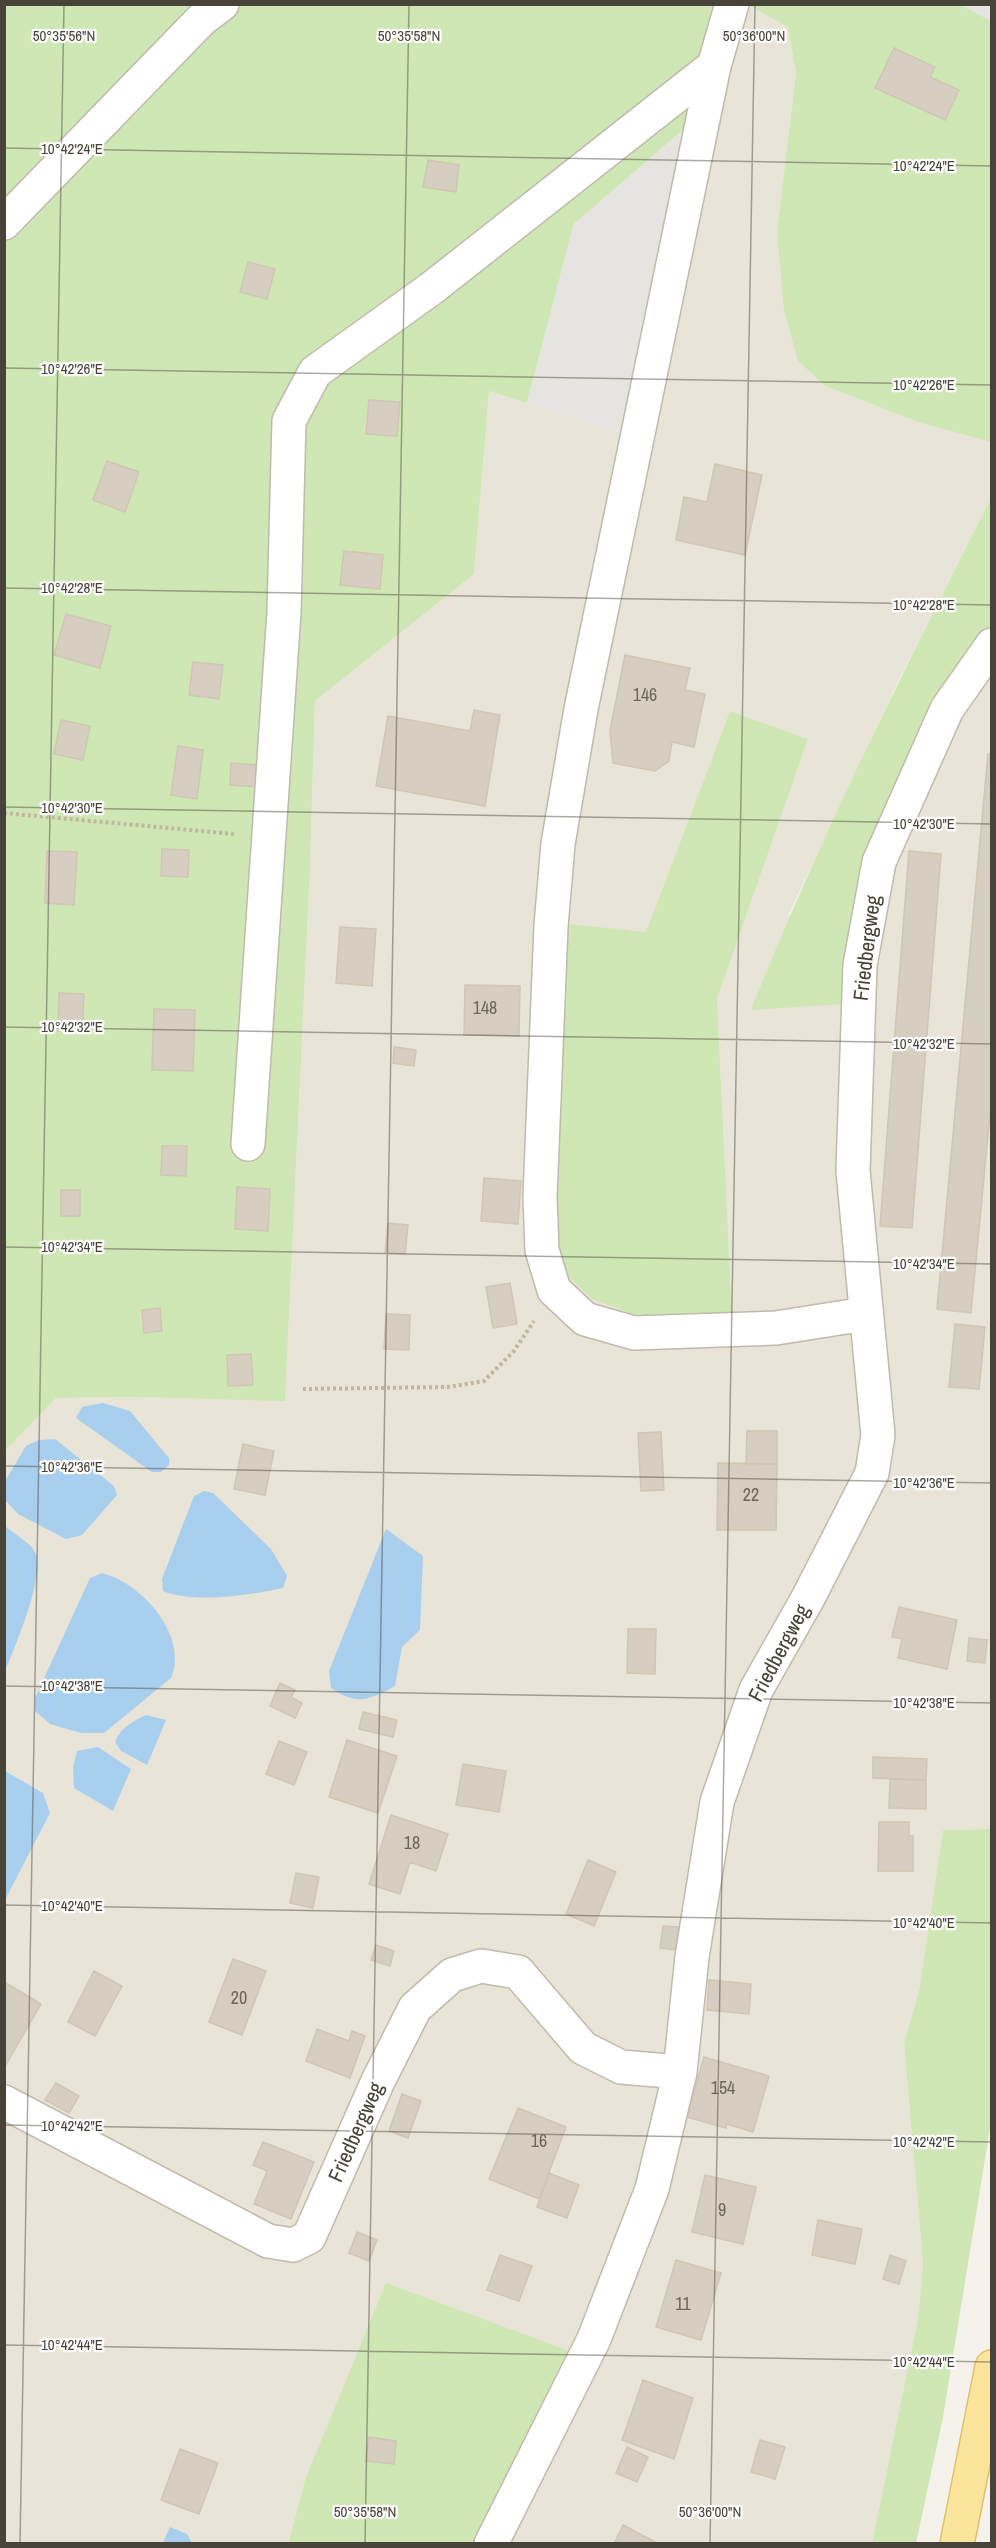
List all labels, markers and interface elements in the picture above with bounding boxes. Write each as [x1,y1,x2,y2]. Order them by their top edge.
text: 50°35'56"N [33,25,95,46]
text: 50°35'58"N [378,25,440,46]
text: 50°36'00"N [723,25,785,46]
text: 10°42'24"E [41,138,103,159]
text: 10°42'24"E [893,155,955,176]
text: 10°42'26"E [41,358,103,379]
text: 10°42'26"E [893,374,955,395]
text: 10°42'28"E [41,577,103,598]
text: 10°42'28"E [893,594,955,615]
house number: 146 [633,682,657,707]
text: 10°42'30"E [41,797,103,818]
text: 10°42'30"E [893,813,955,834]
street label: Friedbergweg [846,893,887,1002]
house number: 148 [473,995,497,1020]
text: 10°42'32"E [41,1016,103,1037]
text: 10°42'32"E [893,1033,955,1054]
text: 10°42'34"E [41,1236,103,1257]
text: 10°42'34"E [893,1253,955,1274]
text: 10°42'36"E [41,1456,103,1477]
text: 10°42'36"E [893,1472,955,1493]
house number: 22 [743,1482,759,1507]
street label: Friedbergweg [741,1599,816,1706]
text: 10°42'38"E [41,1675,103,1696]
text: 10°42'38"E [893,1692,955,1713]
house number: 18 [404,1830,420,1855]
text: 10°42'40"E [41,1895,103,1916]
text: 10°42'40"E [893,1912,955,1933]
house number: 20 [231,1985,247,2010]
house number: 154 [711,2075,735,2100]
street label: Friedbergweg [321,2077,391,2186]
text: 10°42'42"E [41,2115,103,2136]
house number: 16 [531,2128,547,2153]
text: 10°42'42"E [893,2131,955,2152]
house number: 9 [718,2197,726,2222]
house number: 11 [675,2291,691,2316]
text: 10°42'44"E [41,2334,103,2355]
text: 10°42'44"E [893,2351,955,2372]
text: 50°35'58"N [334,2501,396,2522]
text: 50°36'00"N [679,2501,741,2522]

